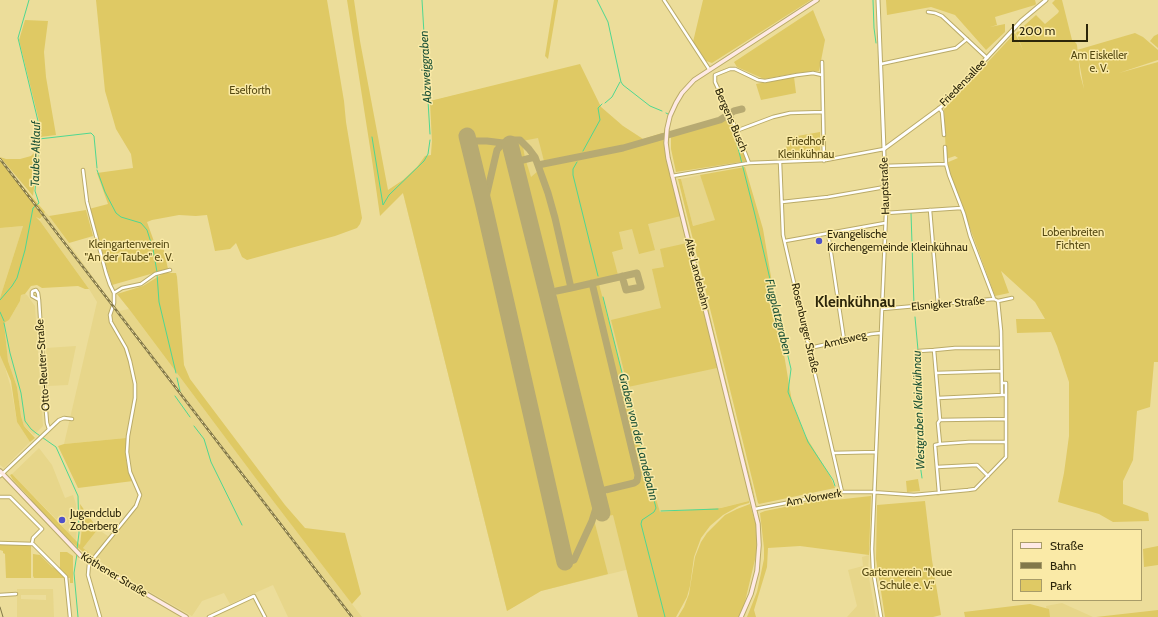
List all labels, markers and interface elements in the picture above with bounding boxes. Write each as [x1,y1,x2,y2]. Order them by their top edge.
scale bar [1014,16,1090,42]
text: 200 m [1019,23,1055,38]
water label: Abzweiggraben [417,30,435,104]
park label: Am Eiskeller e. V. [1071,49,1127,75]
street label: Friedensallee [937,57,989,109]
park label: Eselforth [229,84,271,98]
street label: Bergens Busch [712,86,750,154]
water label: Taube-Altlauf [28,121,44,187]
park label: Friedhof Kleinkühnau [778,135,834,161]
street label: Hauptstraße [877,157,893,215]
park label: Lobenbreiten Fichten [1042,226,1104,252]
place label: Evangelische Kirchengemeinde Kleinkühnau [827,228,968,254]
marker: Evangelische Kirchengemeinde Kleinkühnau [814,236,824,246]
street label: Alte Landebahn [682,237,712,311]
park label: Kleingartenverein "An der Taube" e. V. [85,238,173,264]
water label: Flugplatzgraben [762,277,794,357]
street label: Rosenburger Straße [788,282,822,374]
district label: Kleinkühnau [815,294,895,312]
street label: Elsnigker Straße [911,294,985,314]
street label: Otto-Reuter-Straße [33,319,53,411]
street label: Amtsweg [822,328,868,352]
water label: Westgraben Kleinkühnau [910,350,928,470]
water label: Graben von der Landebahn [615,372,661,502]
street label: Am Vorwerk [785,487,843,509]
place label: Jugendclub Zoberberg [70,507,121,533]
marker: Jugendclub Zoberberg [57,515,67,525]
legend [1012,529,1142,601]
text: Straße [1050,538,1083,553]
street label: Köthener Straße [78,550,150,600]
text: Bahn [1050,558,1076,573]
park label: Gartenverein "Neue Schule e. V." [862,566,952,592]
text: Park [1050,578,1072,593]

